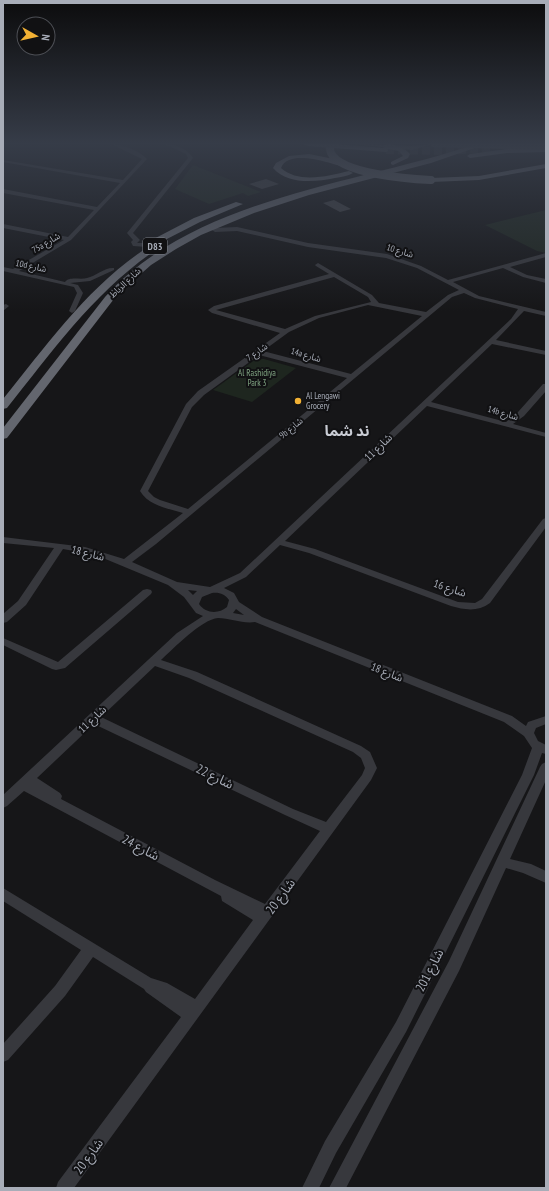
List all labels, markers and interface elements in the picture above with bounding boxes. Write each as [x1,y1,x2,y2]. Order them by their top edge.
north arrow [16,16,56,56]
text: N [39,33,53,41]
street label: 75a شارع [30,230,63,257]
road number: D83 [143,238,167,254]
street label: شارع 10 [385,241,415,262]
street label: 10d شارع [14,257,48,276]
street label: شارع الرباط [107,265,144,302]
street label: شارع 7 [244,340,271,364]
street label: 14a شارع [289,345,323,366]
park label: Al Rashidiya Park 3 [238,367,276,388]
place label: Al Lengawi Grocery [306,390,340,411]
marker: Al Lengawi Grocery [293,396,303,406]
street label: 14b شارع [486,403,520,424]
street label: 9b شارع [277,415,306,442]
district label: ند شما [325,421,369,440]
street label: شارع 11 [361,430,396,464]
street label: شارع 18 [70,542,106,565]
street label: شارع 16 [432,576,469,601]
street label: شارع 18 [368,659,406,686]
street label: شارع 11 [75,702,110,736]
street label: شارع 22 [192,760,236,795]
street label: شارع 24 [118,831,162,866]
street label: شارع 20 [262,875,301,919]
street label: شارع 201 [412,946,449,995]
street label: شارع 20 [70,1135,109,1179]

